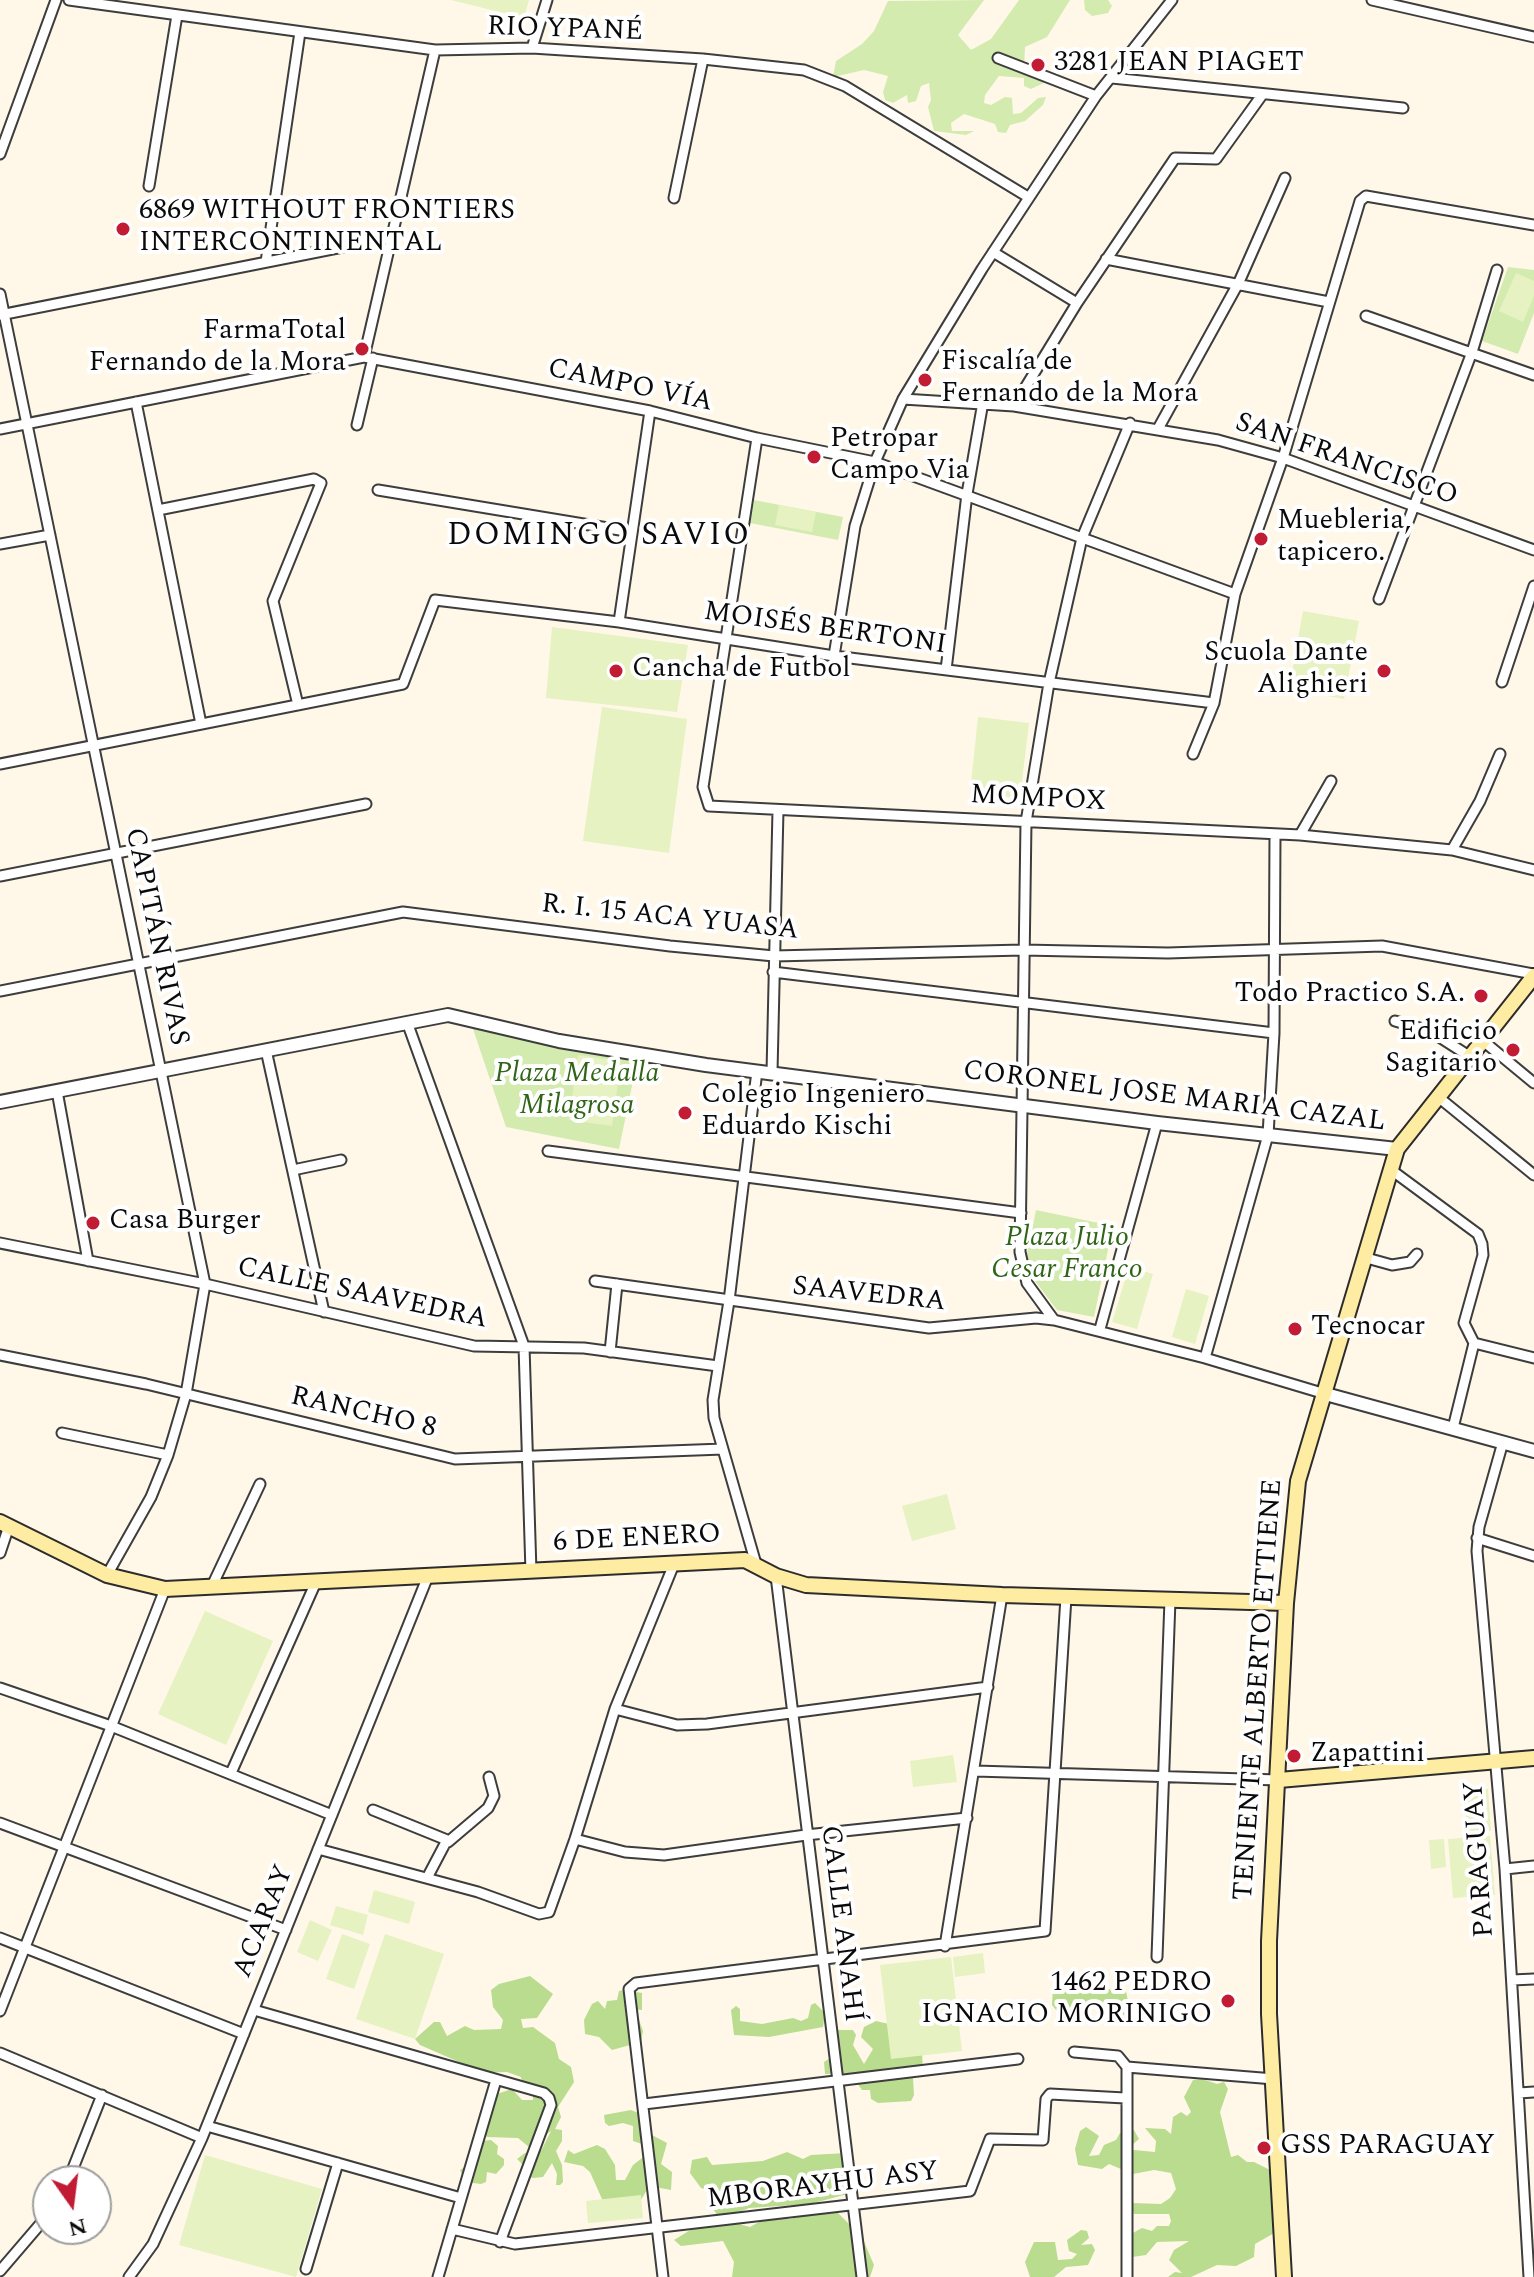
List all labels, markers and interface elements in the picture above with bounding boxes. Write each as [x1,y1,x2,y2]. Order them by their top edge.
street label: RIO YPANÉ [486,11,644,51]
place label: 3281 JEAN PIAGET [1054,48,1304,82]
marker: 3281 JEAN PIAGET [1029,56,1047,74]
place label: 6869 WITHOUT FRONTIERS INTERCONTINENTAL [139,196,515,262]
marker: 6869 WITHOUT FRONTIERS INTERCONTINENTAL [114,220,132,238]
place label: FarmaTotal Fernando de la Mora [89,316,346,382]
marker: FarmaTotal Fernando de la Mora [353,340,371,358]
place label: Fiscalía de Fernando de la Mora [941,347,1198,413]
street label: CAMPO VÍA [544,353,716,421]
marker: Fiscalía de Fernando de la Mora [916,371,934,389]
street label: SAN FRANCISCO [1230,407,1462,515]
place label: Petropar Campo Via [830,424,969,490]
marker: Petropar Campo Via [805,448,823,466]
place label: Muebleria, tapicero. [1277,506,1411,572]
district label: DOMINGO SAVIO [447,519,751,557]
marker: Muebleria, tapicero. [1252,530,1270,548]
street label: MOISÉS BERTONI [702,596,948,664]
place label: Scuola Dante Alighieri [1204,638,1368,704]
place label: Cancha de Futbol [632,654,850,688]
marker: Cancha de Futbol [607,662,625,680]
marker: Scuola Dante Alighieri [1375,662,1393,680]
street label: MOMPOX [969,780,1107,820]
street label: CAPITÁN RIVAS [116,825,194,1049]
street label: R. I. 15 ACA YUASA [540,889,800,949]
place label: Todo Practico S.A. [1235,979,1465,1013]
marker: Todo Practico S.A. [1472,987,1490,1005]
place label: Edificio Sagitario [1385,1017,1497,1083]
marker: Edificio Sagitario [1504,1041,1522,1059]
street label: CORONEL JOSE MARIA CAZAL [961,1055,1387,1141]
park label: Plaza Medalla Milagrosa [495,1059,659,1125]
place label: Colegio Ingeniero Eduardo Kischi [701,1080,925,1146]
marker: Colegio Ingeniero Eduardo Kischi [676,1104,694,1122]
place label: Casa Burger [109,1206,261,1240]
marker: Casa Burger [84,1214,102,1232]
park label: Plaza Julio Cesar Franco [991,1223,1143,1289]
street label: CALLE SAAVEDRA [234,1252,490,1338]
street label: SAAVEDRA [791,1271,947,1321]
place label: Tecnocar [1311,1312,1425,1346]
marker: Tecnocar [1286,1320,1304,1338]
street label: RANCHO 8 [287,1381,439,1447]
street label: TENIENTE ALBERTO ETTIENE [1229,1478,1291,1902]
street label: 6 DE ENERO [552,1519,722,1561]
place label: Zapattini [1310,1739,1425,1773]
marker: Zapattini [1285,1747,1303,1765]
street label: PARAGUAY [1459,1780,1503,1938]
street label: CALLE ANAHÍ [811,1824,869,2024]
street label: ACARAY [227,1861,303,1983]
place label: 1462 PEDRO IGNACIO MORINIGO [921,1968,1212,2034]
marker: 1462 PEDRO IGNACIO MORINIGO [1219,1992,1237,2010]
place label: GSS PARAGUAY [1280,2131,1495,2165]
marker: GSS PARAGUAY [1255,2139,1273,2157]
street label: MBORAYHU ASY [705,2156,941,2218]
north arrow [32,2165,112,2245]
text: N [65,2209,90,2245]

